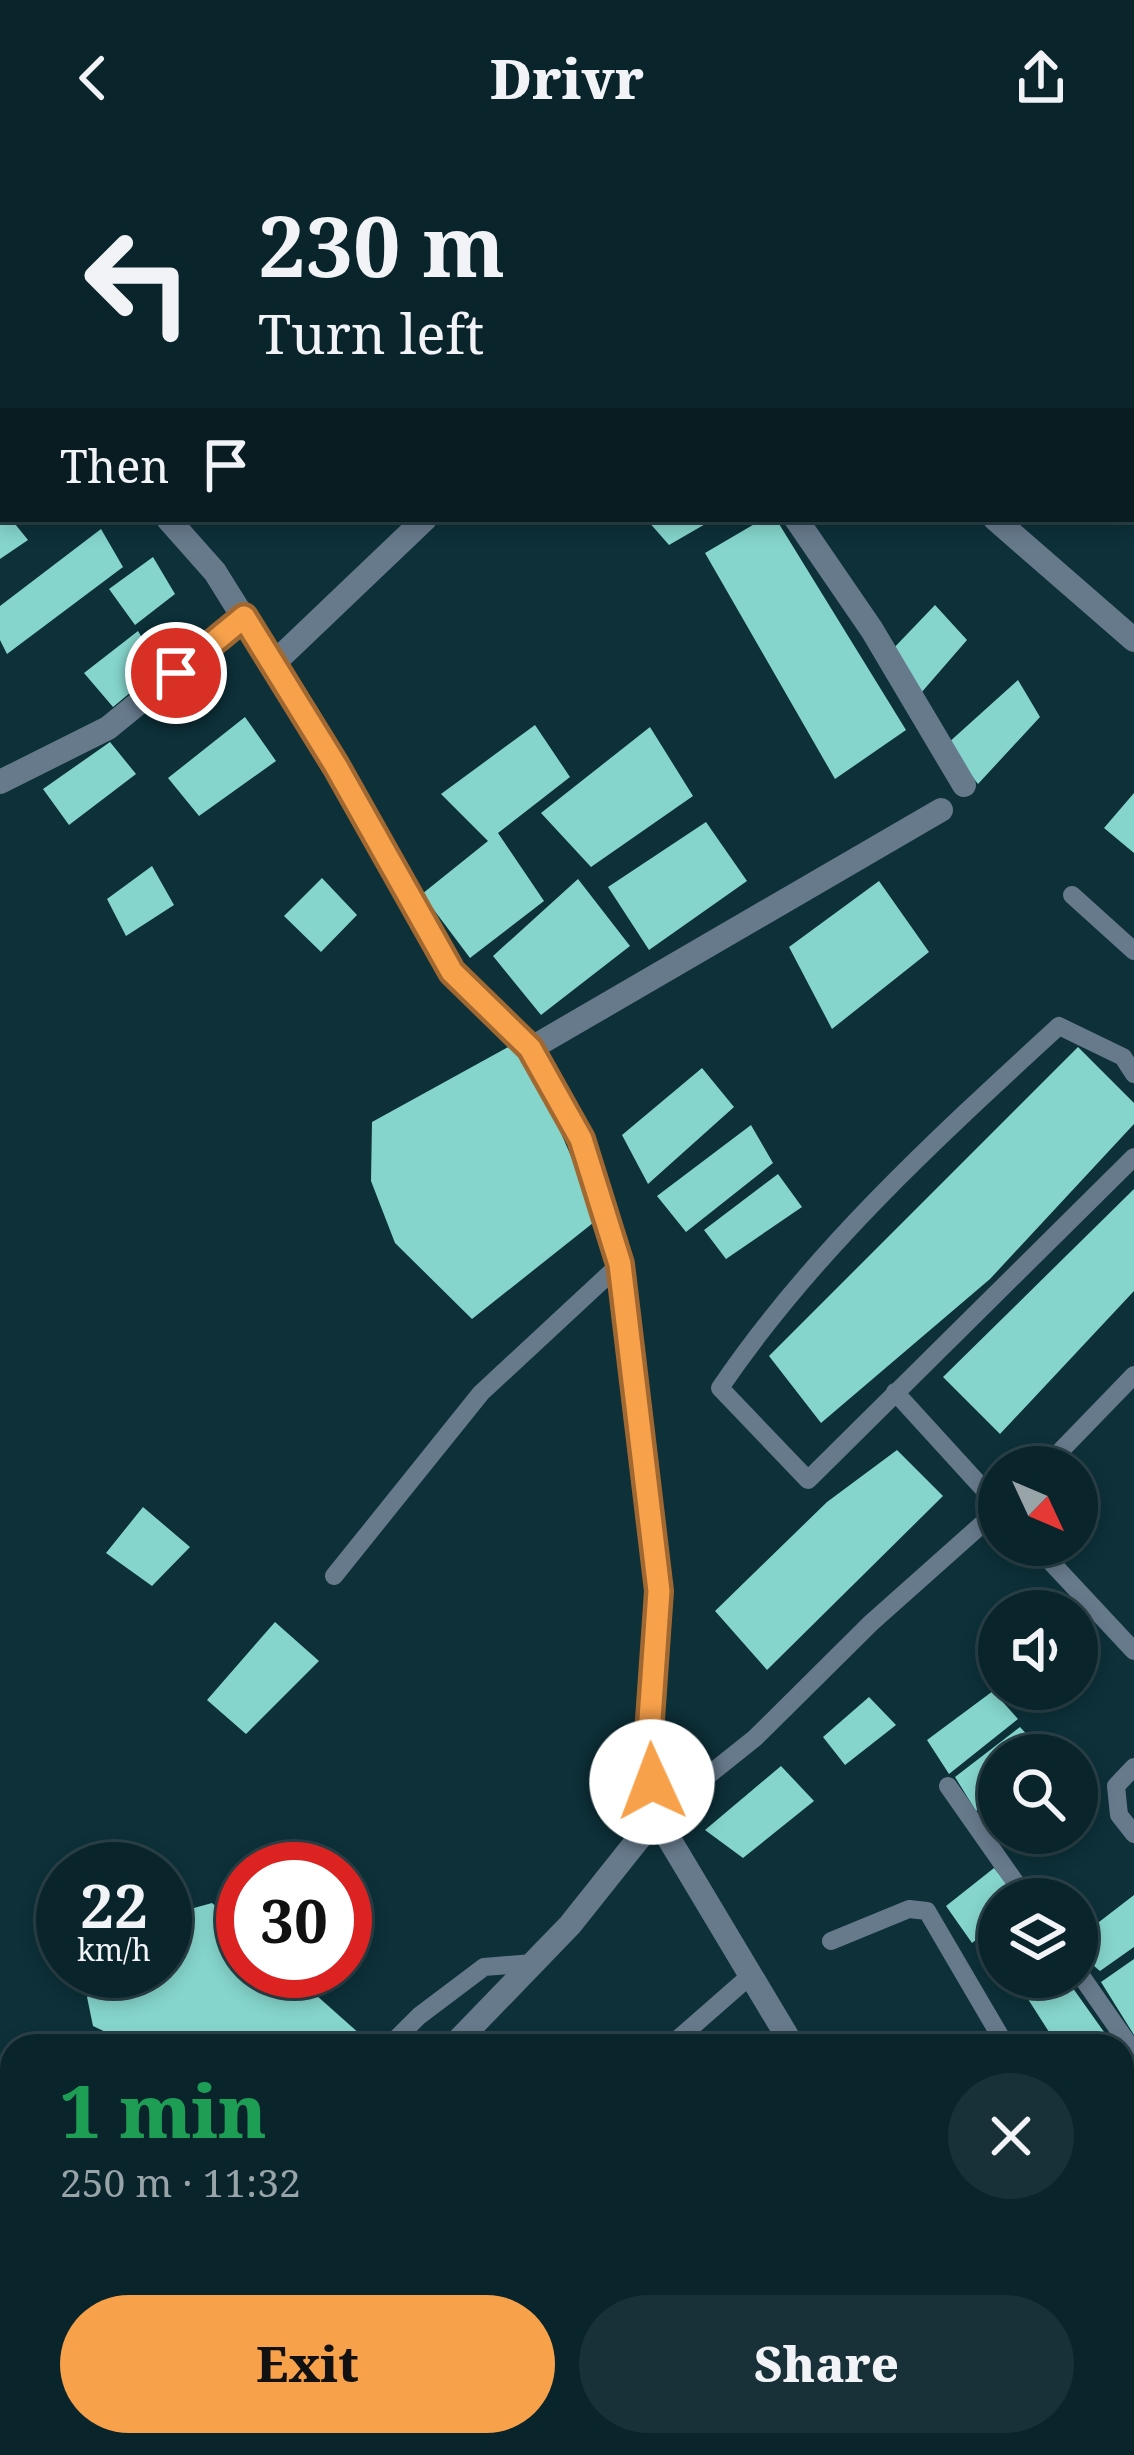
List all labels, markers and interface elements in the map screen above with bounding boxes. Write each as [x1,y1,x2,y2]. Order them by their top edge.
text: Drivr [490,41,644,115]
icon: back [60,45,126,111]
icon: share [1008,45,1074,111]
text: 230 m [258,187,505,302]
icon: left [60,204,216,360]
text: Turn left [258,296,484,370]
icon: arrive [193,432,259,498]
text: Then [60,435,169,496]
pin [125,622,227,724]
icon: arrive [143,640,209,706]
north arrow [978,1446,1098,1566]
map controls [978,1446,1098,1998]
button: sound [978,1590,1098,1710]
position arrow [589,1719,715,1845]
button: search [978,1734,1098,1854]
speed limit sign: 30 [216,1842,372,1998]
text: 22 [80,1864,148,1946]
button: layers [978,1878,1098,1998]
text: km/h [77,1929,151,1970]
text: 1 min [60,2061,267,2159]
button: close [948,2073,1074,2199]
text: 250 m · 11:32 [60,2155,301,2208]
button: Exit [60,2295,555,2433]
button: Share [579,2295,1074,2433]

